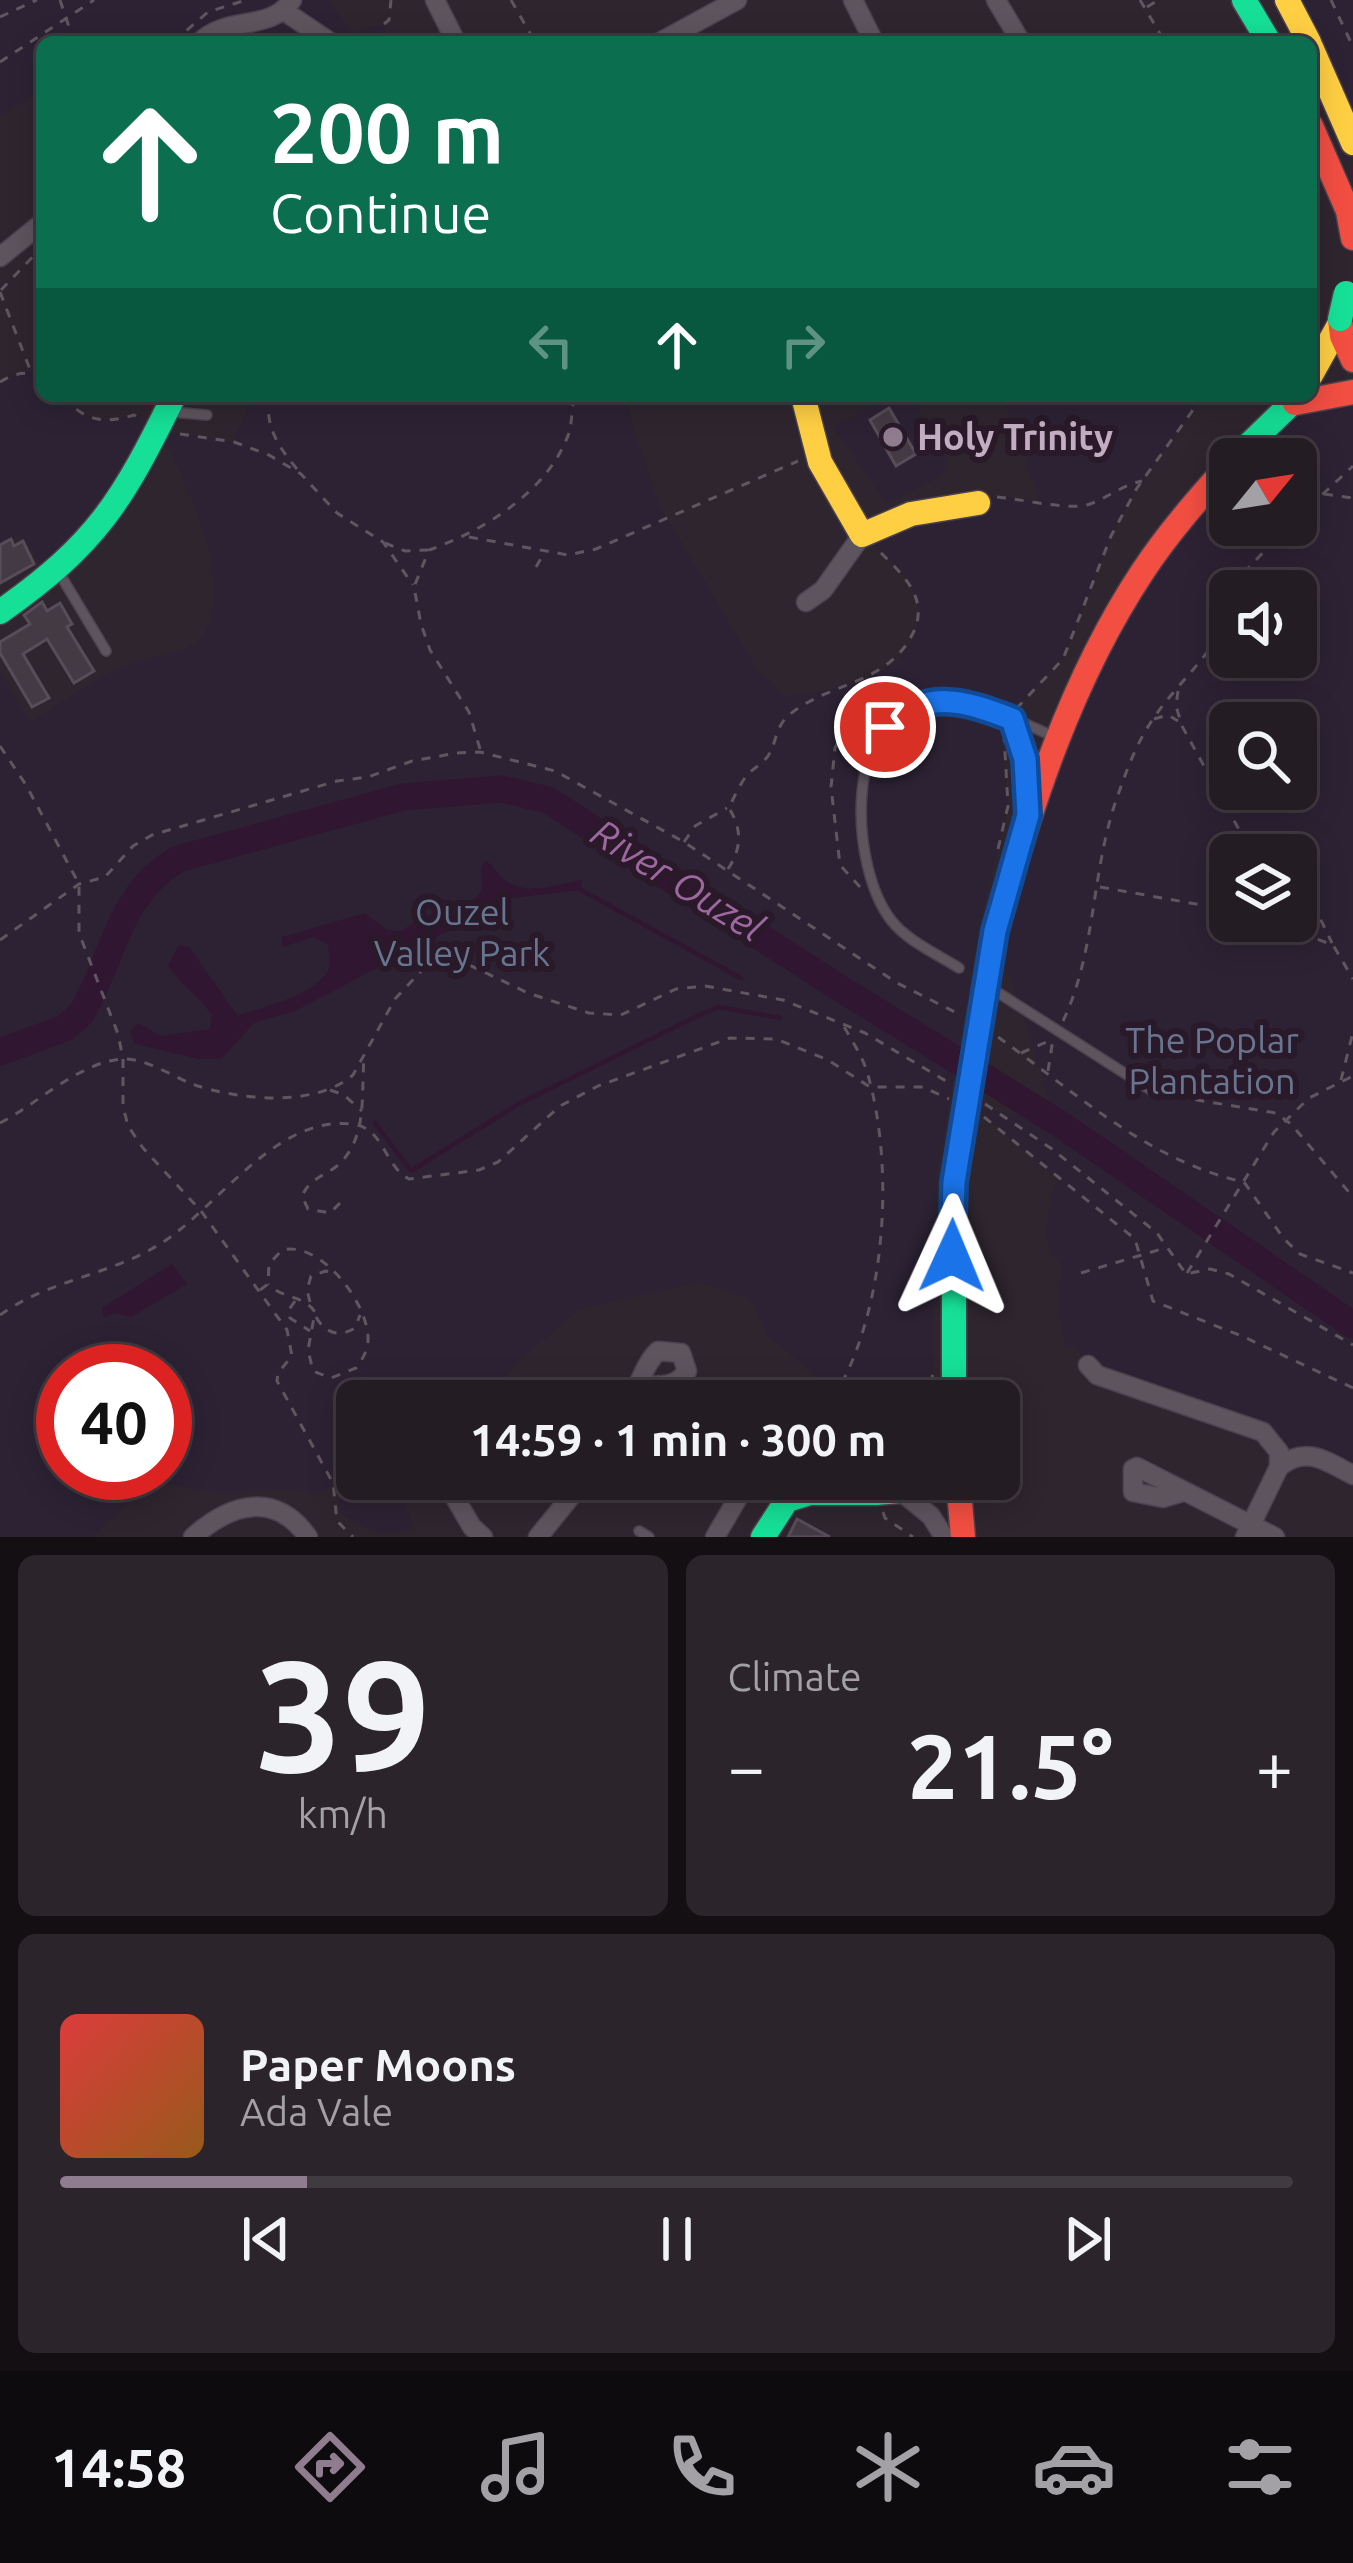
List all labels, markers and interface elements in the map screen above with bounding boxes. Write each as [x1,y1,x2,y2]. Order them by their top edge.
icon: ahead [72,84,228,240]
text: 200 m [270,85,504,179]
text: Continue [270,183,491,243]
icon: left [518,312,584,378]
icon: ahead [644,312,710,378]
icon: right [770,312,836,378]
place label: Holy Trinity [917,416,1113,457]
marker: Holy Trinity [880,424,906,450]
north arrow [1209,438,1317,546]
map controls [1209,438,1317,942]
button: sound [1209,570,1317,678]
pin [834,676,936,778]
icon: arrive [852,694,918,760]
button: search [1209,702,1317,810]
water label: River Ouzel [584,810,772,949]
button: layers [1209,834,1317,942]
park label: Ouzel Valley Park [374,891,550,973]
park label: The Poplar Plantation [1125,1019,1299,1101]
position arrow [889,1193,1015,1319]
speed limit sign: 40 [36,1344,192,1500]
text: 14:59 · 1 min · 300 m [470,1414,886,1465]
text: 39 [255,1627,431,1801]
text: Climate [728,1655,862,1698]
text: 21.5° [907,1715,1113,1816]
text: − [728,1729,765,1803]
text: + [1256,1729,1293,1803]
text: km/h [298,1792,388,1835]
text: Paper Moons [240,2039,516,2090]
text: Ada Vale [240,2090,393,2133]
icon: previous [233,2206,299,2272]
icon: pause [644,2206,710,2272]
icon: next [1055,2206,1121,2272]
icon: directions [288,2425,372,2509]
icon: music [474,2425,558,2509]
icon: phone [660,2425,744,2509]
icon: climate [846,2425,930,2509]
icon: car [1032,2425,1116,2509]
icon: filters [1218,2425,1302,2509]
text: 14:58 [51,2437,186,2497]

